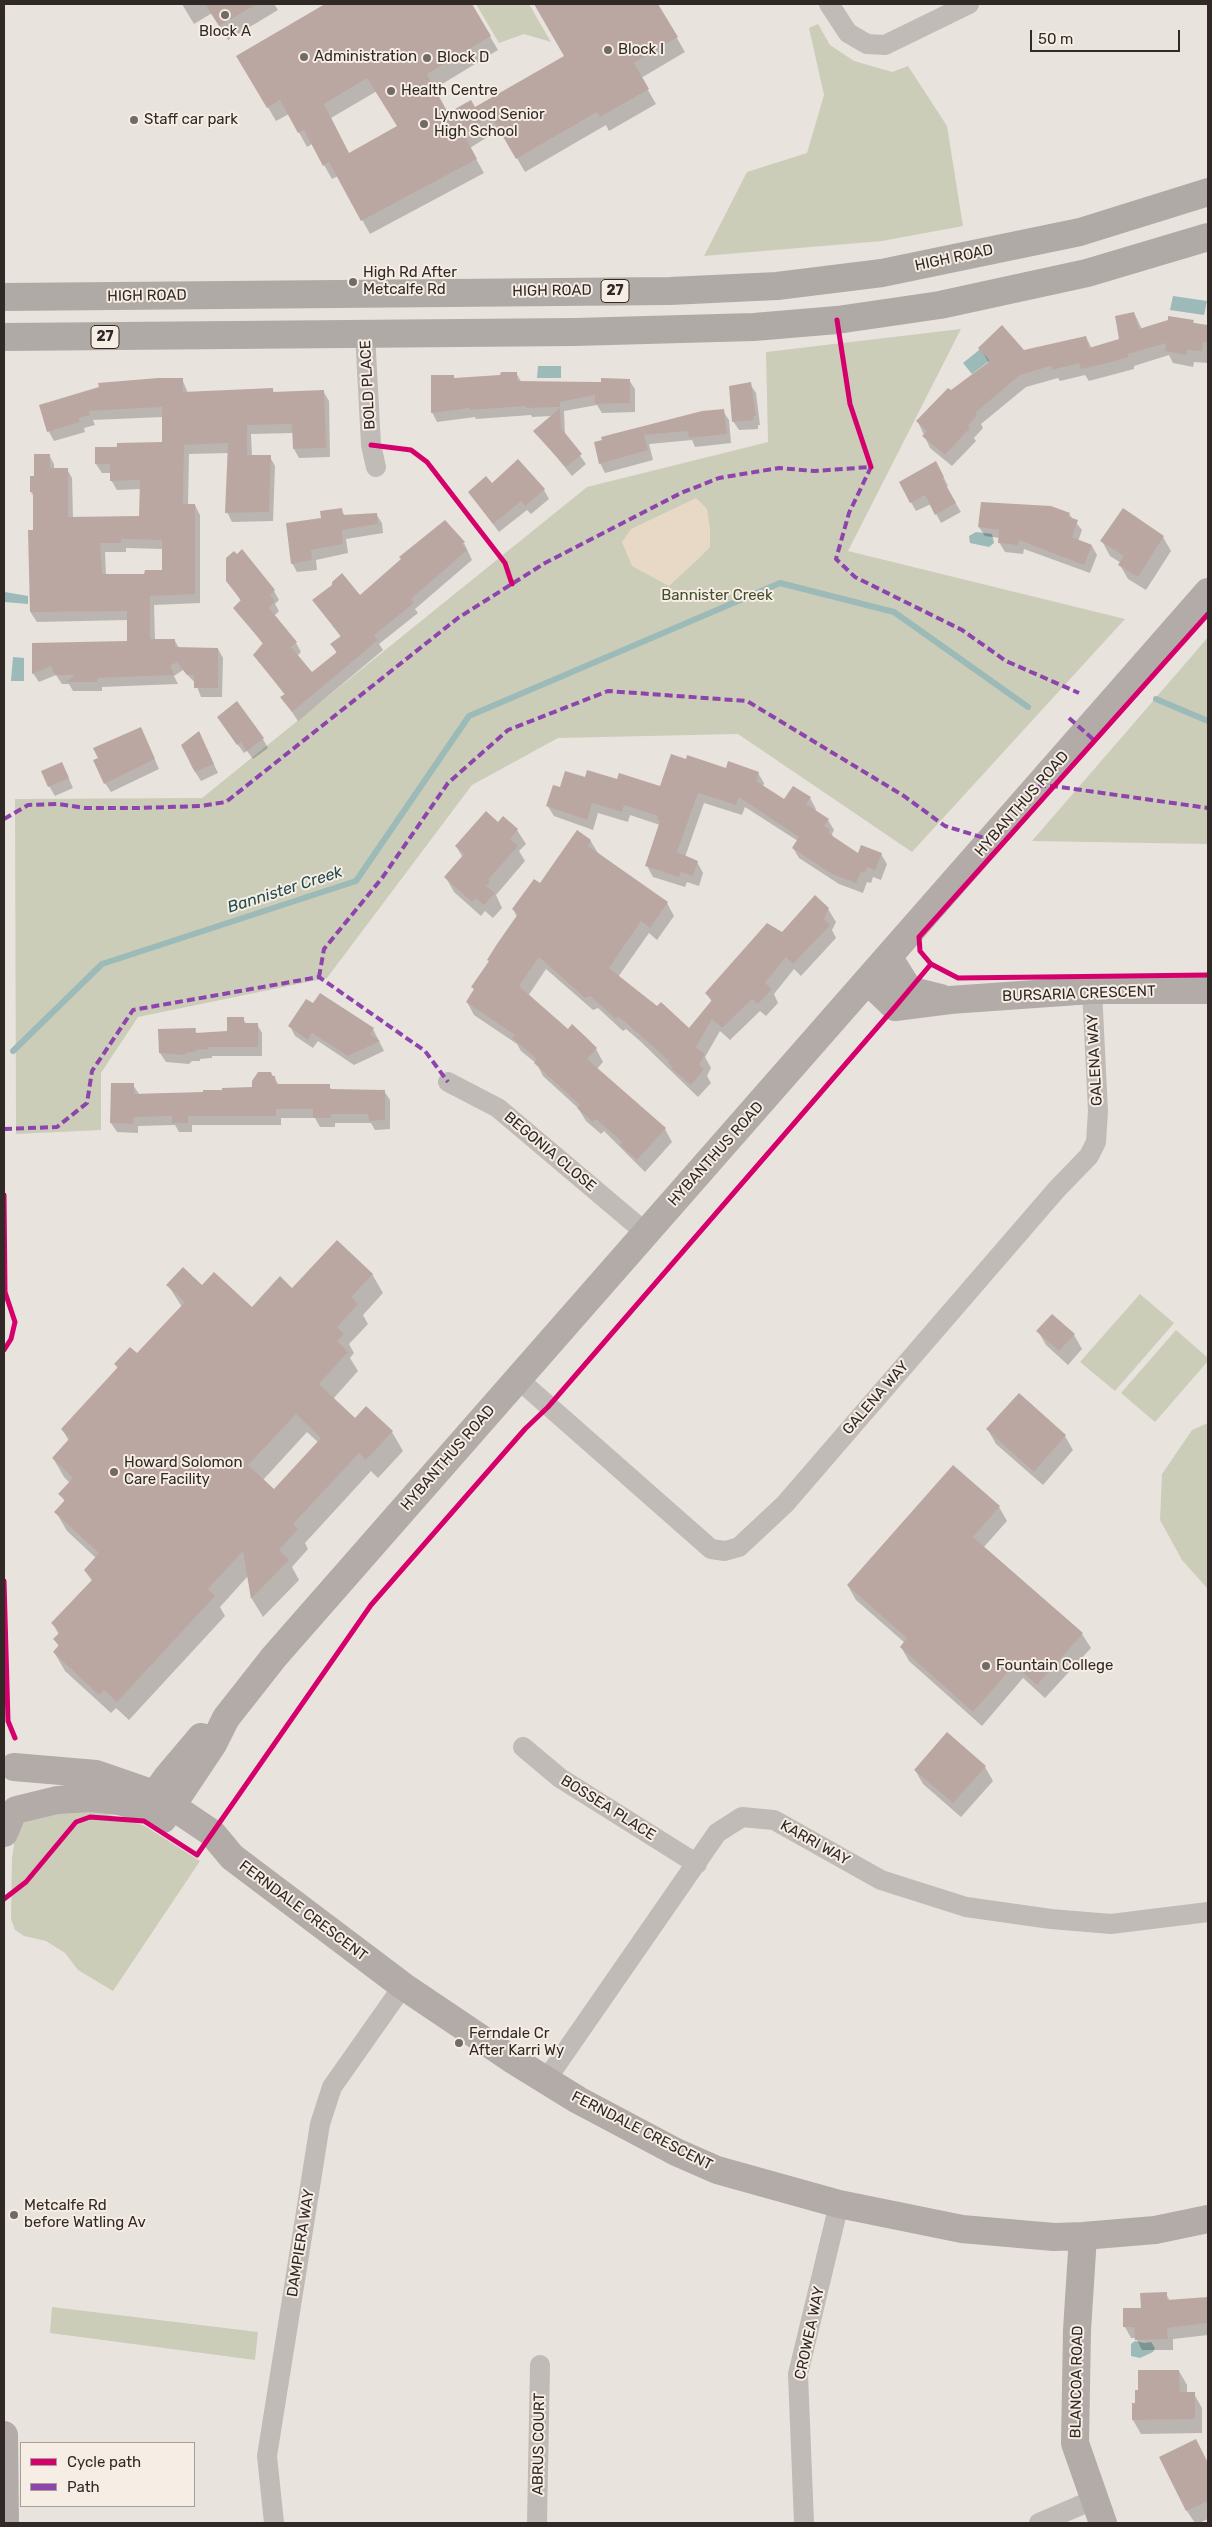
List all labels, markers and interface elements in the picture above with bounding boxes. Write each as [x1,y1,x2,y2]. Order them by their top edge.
marker: Block A [219,9,231,21]
scale bar [1032,20,1182,52]
place label: Block A [199,23,251,41]
text: 50 m [1038,30,1073,48]
place label: Block I [618,41,664,59]
marker: Block I [602,44,614,56]
place label: Administration [314,48,417,66]
place label: Block D [437,49,489,67]
marker: Administration [298,51,310,63]
marker: Block D [421,52,433,64]
place label: Health Centre [401,82,498,100]
marker: Health Centre [385,85,397,97]
place label: Lynwood Senior High School [434,106,545,141]
place label: Staff car park [144,111,238,129]
marker: Staff car park [128,114,140,126]
marker: Lynwood Senior High School [418,118,430,130]
street label: HIGH ROAD [913,241,995,275]
place label: High Rd After Metcalfe Rd [363,264,457,299]
marker: High Rd After Metcalfe Rd [347,276,359,288]
road number: 27 [601,280,629,302]
street label: HIGH ROAD [512,281,592,301]
street label: HIGH ROAD [107,286,187,306]
road number: 27 [91,326,119,348]
street label: BOLD PLACE [357,340,379,430]
park label: Bannister Creek [661,587,773,605]
street label: HYBANTHUS ROAD [971,748,1073,860]
water label: Bannister Creek [225,862,345,918]
street label: BURSARIA CRESCENT [1002,982,1156,1006]
street label: GALENA WAY [1084,1014,1106,1106]
street label: HYBANTHUS ROAD [665,1098,767,1210]
street label: BEGONIA CLOSE [500,1108,600,1196]
street label: GALENA WAY [839,1357,913,1439]
street label: HYBANTHUS ROAD [397,1402,499,1514]
place label: Howard Solomon Care Facility [124,1454,243,1489]
marker: Howard Solomon Care Facility [108,1466,120,1478]
place label: Fountain College [996,1657,1113,1675]
marker: Fountain College [980,1660,992,1672]
street label: BOSSEA PLACE [557,1772,659,1844]
street label: KARRI WAY [777,1817,853,1869]
street label: FERNDALE CRESCENT [235,1857,371,1965]
place label: Ferndale Cr After Karri Wy [469,2025,564,2060]
marker: Ferndale Cr After Karri Wy [453,2037,465,2049]
street label: FERNDALE CRESCENT [568,2088,716,2174]
street label: DAMPIERA WAY [284,2188,318,2298]
place label: Metcalfe Rd before Watling Av [24,2197,146,2232]
marker: Metcalfe Rd before Watling Av [8,2209,20,2221]
street label: CROWEA WAY [791,2285,829,2381]
street label: BLANCOA ROAD [1067,2325,1087,2439]
street label: ABRUS COURT [529,2393,549,2495]
legend [20,2442,195,2507]
text: Cycle path [67,2453,141,2471]
text: Path [67,2478,100,2496]

